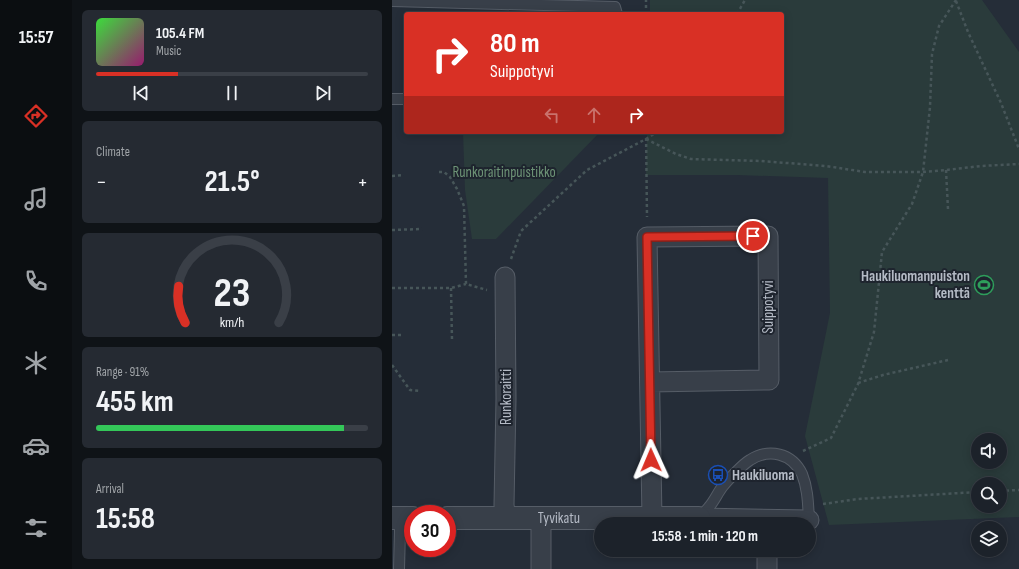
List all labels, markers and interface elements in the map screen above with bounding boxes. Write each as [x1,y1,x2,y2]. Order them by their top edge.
text: 105.4 FM [156,24,204,43]
text: 15:57 [19,27,53,48]
text: 80 m [490,27,539,60]
icon: right [424,28,476,80]
text: Music [156,43,181,59]
text: Suippotyvi [490,61,554,82]
icon: previous [130,82,152,104]
icon: pause [221,82,243,104]
icon: next [312,82,334,104]
icon: directions [22,102,50,130]
icon: left [541,104,563,126]
icon: ahead [583,104,605,126]
icon: right [625,104,647,126]
text: Climate [96,144,130,160]
park label: Runkoraitinpuistikko [452,163,556,182]
text: 21.5° [204,164,260,200]
text: − [96,169,107,196]
text: + [357,169,368,196]
icon: music [22,185,50,213]
pin [736,219,770,253]
icon: arrive [742,225,764,247]
icon: phone [22,267,50,295]
place label: Haukiluomanpuiston kenttä [861,267,970,303]
text: 23 [214,268,250,317]
sports icon: Haukiluomanpuiston kenttä [973,274,995,296]
street label: Suippotyvi [759,280,778,334]
text: km/h [220,313,244,330]
icon: climate [22,349,50,377]
text: Range · 91% [96,364,149,380]
street label: Runkoraitti [497,369,516,425]
text: 455 km [96,384,174,420]
icon: car [22,432,50,460]
map controls [971,433,1007,557]
button: sound [971,433,1007,469]
position arrow [630,439,672,481]
bus stop icon: Haukiluoma [707,464,729,486]
place label: Haukiluoma [732,466,794,485]
button: search [971,477,1007,513]
text: Arrival [96,481,124,497]
text: 15:58 [96,501,155,537]
speed limit sign: 30 [404,505,456,557]
street label: Tyvikatu [538,509,580,528]
icon: filters [22,514,50,542]
button: layers [971,521,1007,557]
text: 15:58 · 1 min · 120 m [652,527,758,546]

